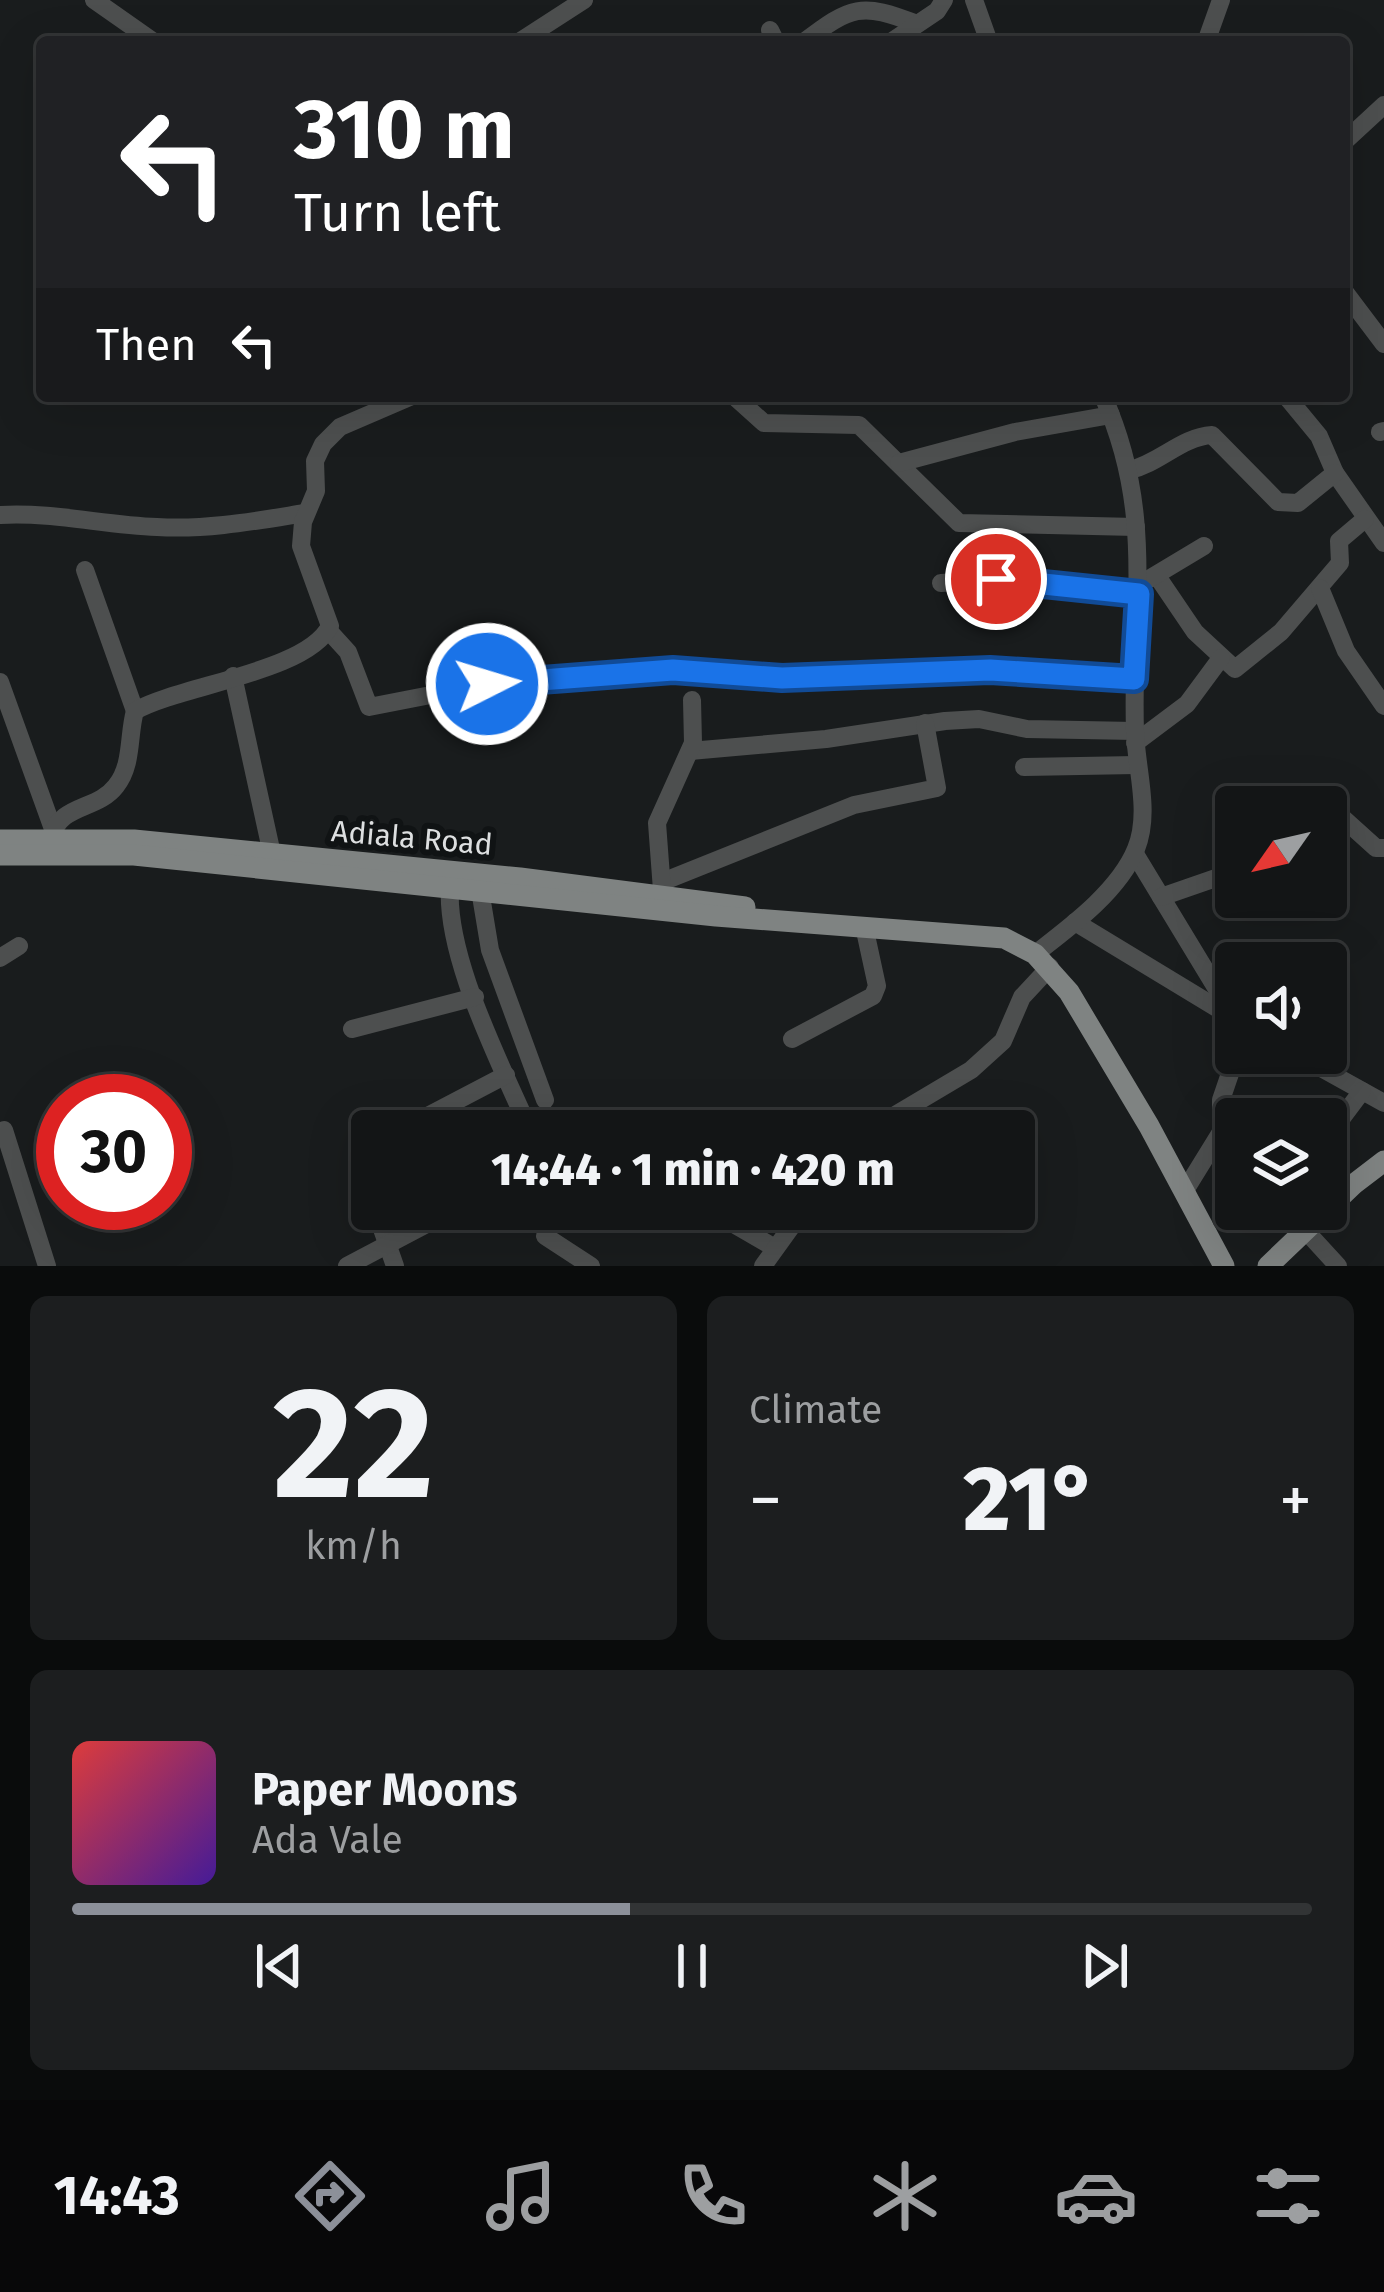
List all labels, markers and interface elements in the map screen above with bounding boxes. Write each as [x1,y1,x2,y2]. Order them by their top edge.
text: 310 m [294,79,515,180]
icon: left [96,84,252,240]
text: Turn left [294,181,501,245]
icon: left [221,312,287,378]
text: Then [96,318,197,372]
pin [945,528,1047,630]
icon: arrive [963,546,1029,612]
position arrow [424,621,550,747]
north arrow [1215,786,1347,918]
map controls [1215,786,1347,1230]
street label: Adiala Road [330,813,494,863]
button: sound [1215,942,1347,1074]
speed limit sign: 30 [36,1074,192,1230]
button: layers [1215,1098,1347,1230]
text: 14:44 · 1 min · 420 m [491,1143,895,1197]
text: 22 [273,1351,434,1538]
text: Climate [749,1387,882,1433]
text: 21° [963,1446,1098,1554]
text: − [749,1461,782,1540]
text: + [1279,1461,1312,1540]
text: km/h [305,1523,402,1569]
text: Paper Moons [252,1763,517,1817]
text: Ada Vale [252,1817,403,1863]
icon: previous [246,1933,312,1999]
icon: pause [659,1933,725,1999]
icon: next [1072,1933,1138,1999]
icon: directions [288,2154,372,2238]
icon: music [479,2154,563,2238]
icon: phone [671,2154,755,2238]
icon: climate [863,2154,947,2238]
icon: car [1054,2154,1138,2238]
icon: filters [1246,2154,1330,2238]
text: 14:43 [54,2164,180,2228]

